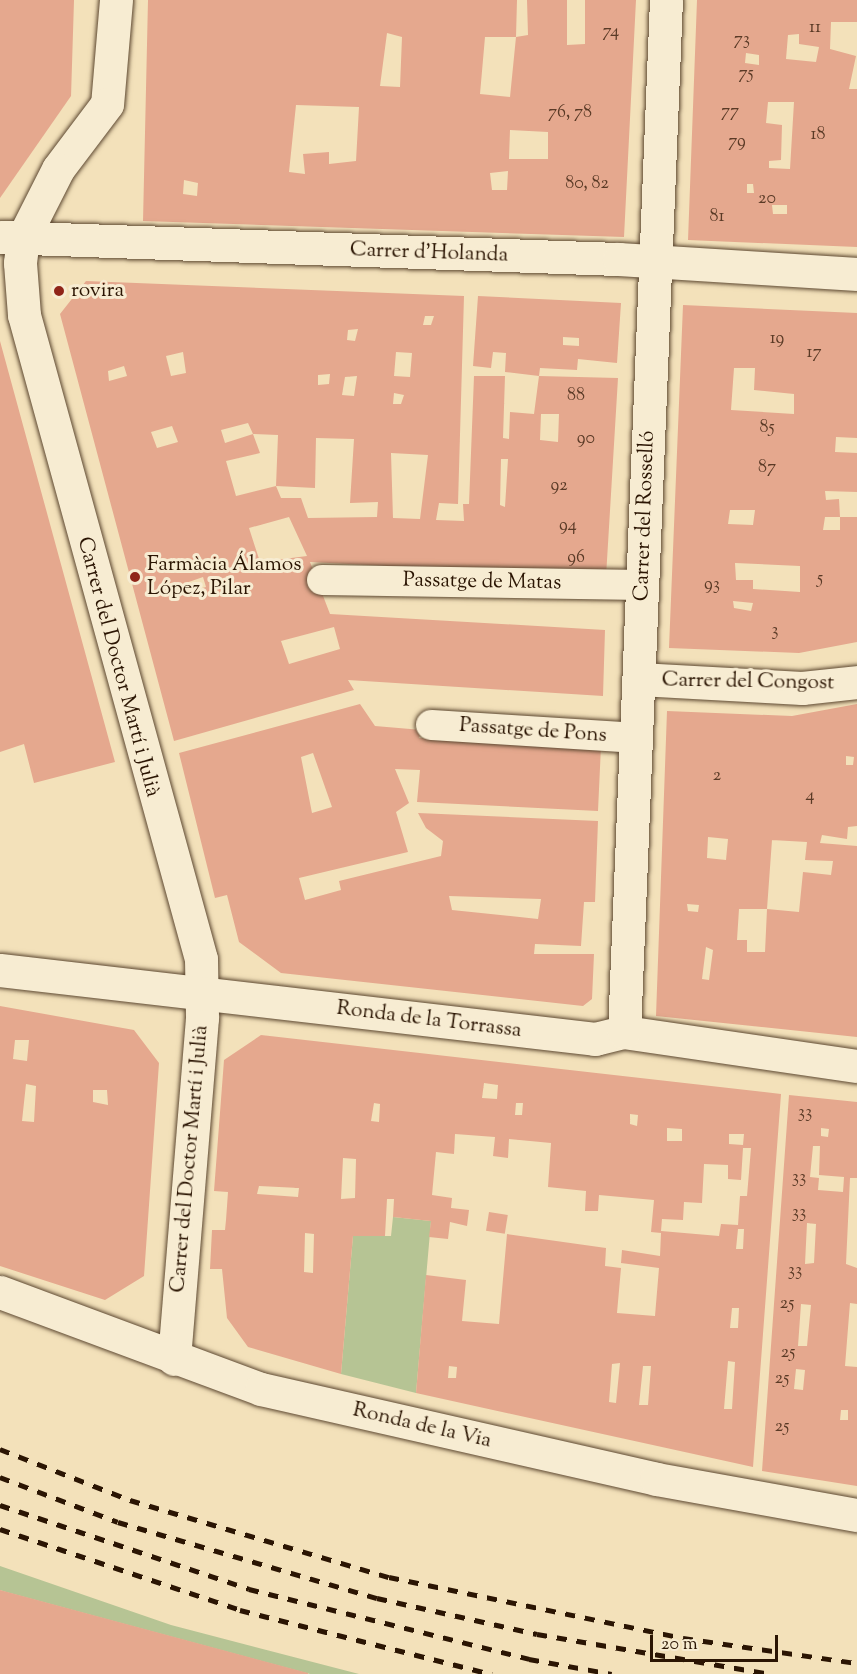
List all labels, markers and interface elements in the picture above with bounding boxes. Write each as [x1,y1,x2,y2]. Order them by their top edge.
house number: 11 [809,17,821,39]
house number: 74 [603,21,619,43]
house number: 73 [734,29,750,51]
house number: 75 [738,63,754,85]
house number: 77 [721,101,739,123]
house number: 76, 78 [548,102,592,124]
house number: 18 [810,124,826,146]
house number: 79 [728,131,746,153]
house number: 80, 82 [565,173,609,195]
house number: 20 [758,188,776,210]
house number: 81 [709,206,725,228]
street label: Carrer d'Holanda [349,238,509,268]
place label: rovira [71,278,124,304]
marker: rovira [52,284,66,298]
house number: 19 [770,328,784,350]
house number: 17 [806,342,822,364]
house number: 88 [567,385,585,407]
house number: 85 [759,417,775,439]
house number: 90 [577,428,595,450]
street label: Carrer del Rosselló [629,430,661,602]
house number: 87 [758,457,776,479]
house number: 92 [550,475,568,497]
house number: 94 [559,515,577,537]
street label: Carrer del Doctor Martí i Julià [71,534,165,800]
house number: 96 [567,547,585,569]
place label: Farmàcia Álamos López, Pilar [147,552,301,602]
street label: Passatge de Matas [402,568,562,596]
house number: 5 [817,568,823,590]
marker: Farmàcia Álamos López, Pilar [128,570,142,584]
house number: 93 [704,574,720,596]
house number: 3 [771,620,779,642]
street label: Carrer del Congost [661,668,835,696]
street label: Passatge de Pons [458,713,608,749]
house number: 2 [713,765,721,787]
house number: 4 [805,785,815,807]
street label: Ronda de la Torrassa [335,996,523,1044]
street label: Carrer del Doctor Martí i Julià [166,1024,214,1294]
house number: 33 [798,1102,812,1124]
house number: 33 [792,1167,806,1189]
house number: 33 [792,1202,806,1224]
house number: 33 [788,1260,802,1282]
house number: 25 [780,1293,794,1315]
house number: 25 [781,1342,795,1364]
house number: 25 [775,1368,789,1390]
street label: Ronda de la Via [350,1398,494,1454]
house number: 25 [775,1416,789,1438]
scale bar [653,1623,780,1661]
text: 20 m [661,1632,698,1658]

